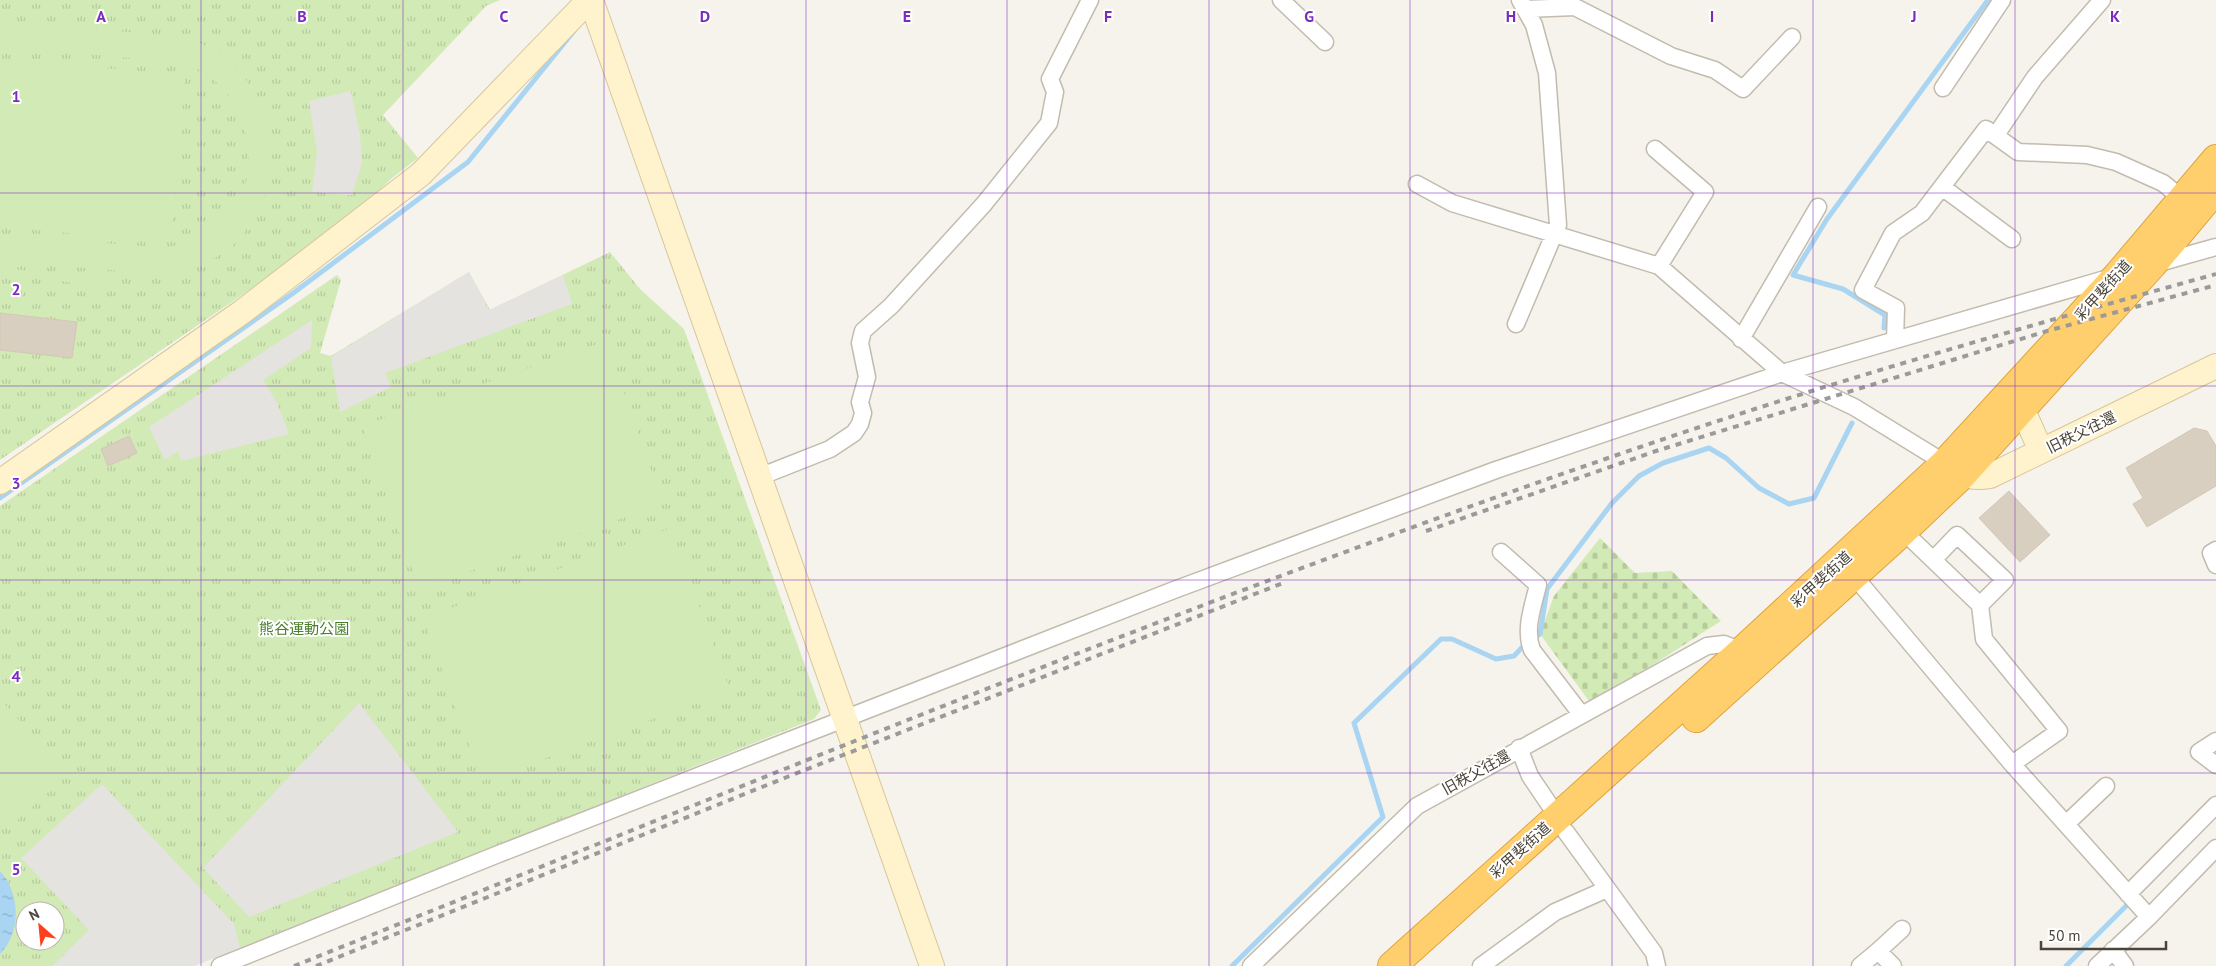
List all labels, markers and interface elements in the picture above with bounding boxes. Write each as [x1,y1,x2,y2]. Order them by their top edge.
text: A [96,6,106,26]
text: B [297,6,307,26]
text: C [500,6,509,26]
text: D [700,6,710,26]
text: E [903,6,911,26]
text: F [1104,6,1112,26]
text: G [1304,6,1314,26]
text: H [1506,6,1516,26]
text: I [1710,6,1714,26]
text: J [1910,6,1917,26]
text: K [2110,6,2120,26]
text: 1 [11,86,21,106]
street label: 彩甲斐街道 [2071,256,2135,324]
text: 2 [11,279,21,299]
street label: 旧秩父往還 [2043,407,2119,457]
text: 3 [11,473,21,493]
street label: 彩甲斐街道 [1787,547,1855,611]
park label: 熊谷運動公園 [259,619,349,638]
text: 4 [11,666,21,686]
street label: 旧秩父往還 [1439,746,1513,798]
street label: 彩甲斐街道 [1486,818,1554,882]
text: 5 [11,859,21,879]
north arrow [15,901,65,951]
text: N [26,904,42,925]
scale bar [2041,918,2166,950]
text: 50 m [2048,926,2081,945]

